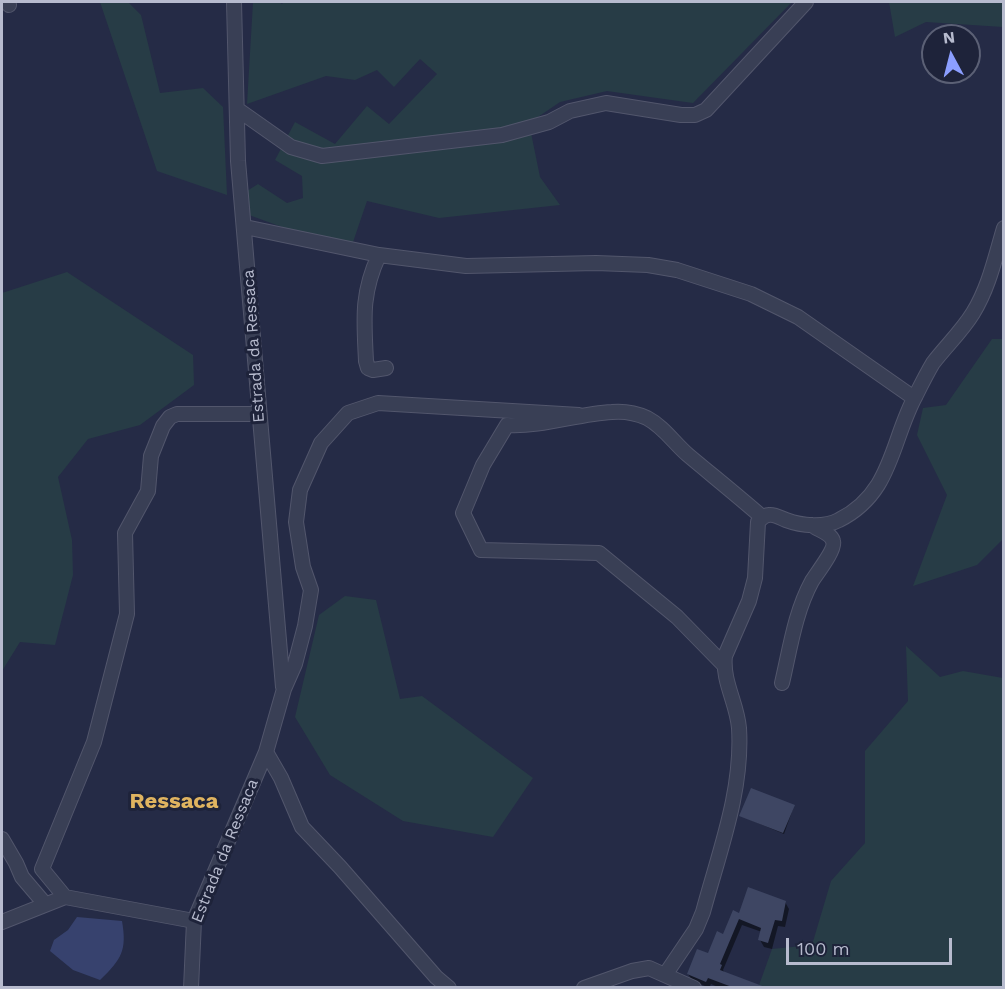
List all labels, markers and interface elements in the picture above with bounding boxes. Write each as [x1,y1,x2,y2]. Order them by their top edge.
north arrow [921,24,981,84]
text: N [942,27,956,48]
street label: Estrada da Ressaca [239,269,269,423]
street label: Estrada da Ressaca [187,776,263,926]
district label: Ressaca [129,789,219,815]
scale bar [789,926,956,964]
text: 100 m [797,938,850,959]

